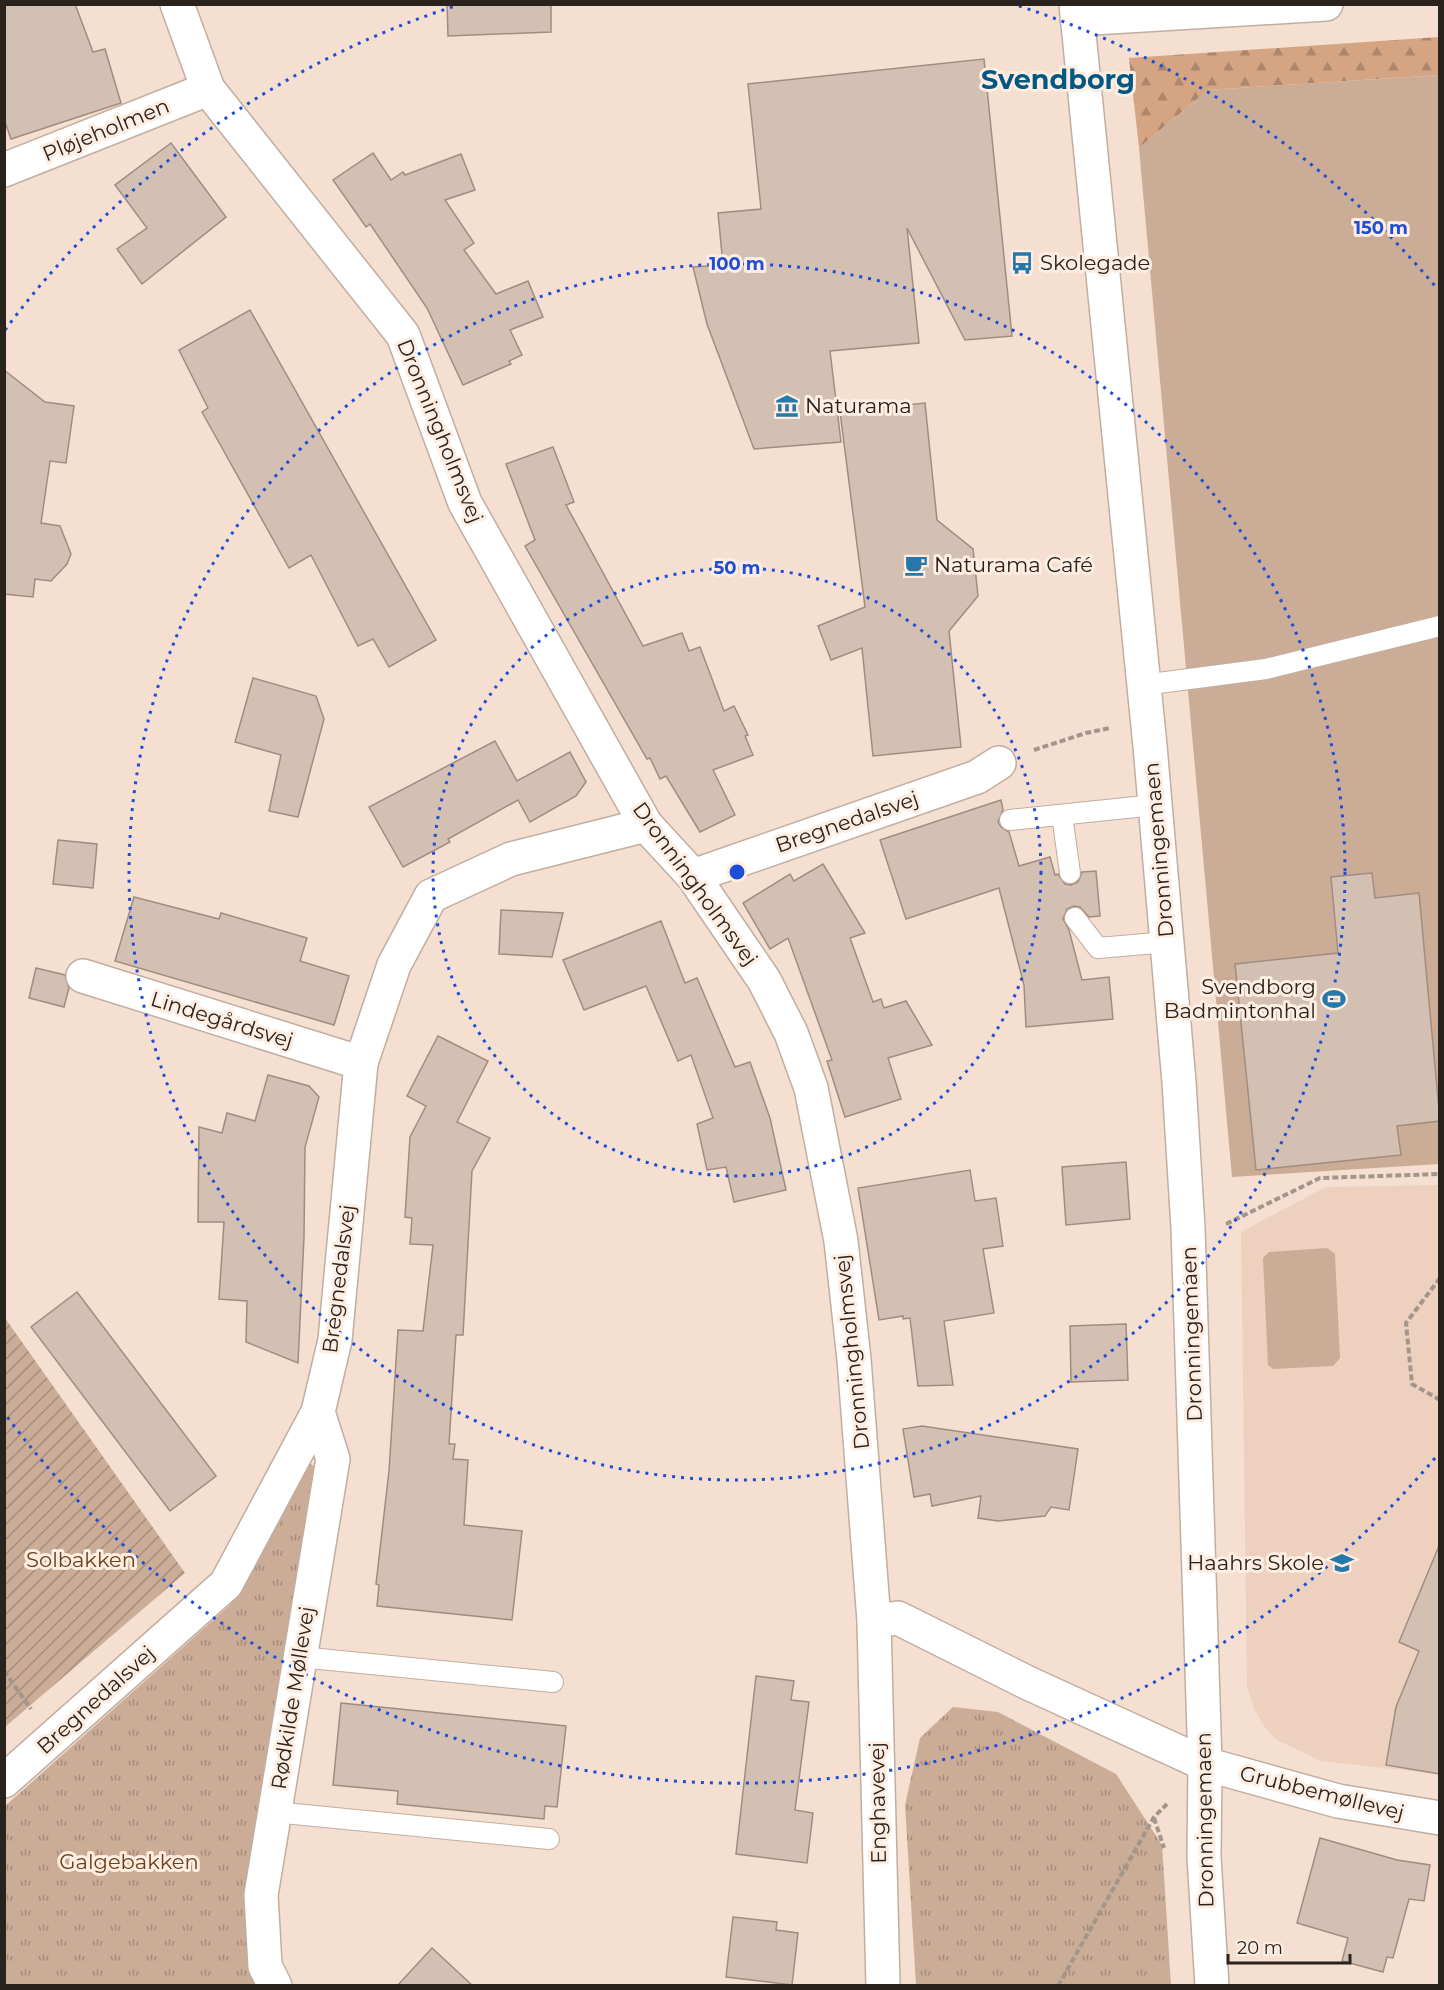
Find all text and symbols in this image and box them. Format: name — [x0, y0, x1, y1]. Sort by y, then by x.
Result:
district label: Svendborg — [981, 63, 1135, 96]
street label: Pløjeholmen — [39, 93, 173, 166]
text: 150 m — [1354, 217, 1408, 239]
bus stop icon: Skolegade — [1009, 250, 1035, 276]
place label: Skolegade — [1040, 250, 1150, 275]
text: 100 m — [709, 253, 765, 275]
street label: Dronningholmsvej — [392, 335, 489, 526]
museum icon: Naturama — [774, 393, 800, 419]
place label: Naturama — [805, 393, 912, 418]
cafe icon: Naturama Café — [903, 552, 929, 578]
place label: Naturama Café — [934, 552, 1093, 577]
text: 50 m — [714, 557, 760, 579]
street label: Dronningemaen — [1138, 762, 1179, 939]
street label: Bregnedalsvej — [772, 785, 922, 858]
street label: Dronningholmsvej — [628, 797, 763, 970]
centre of rings — [727, 862, 747, 882]
place label: Svendborg Badmintonhal — [1164, 974, 1316, 1023]
street label: Lindegårdsvej — [148, 986, 296, 1053]
sports icon: Svendborg Badmintonhal — [1321, 986, 1347, 1012]
street label: Bregnedalsvej — [317, 1203, 360, 1355]
street label: Dronningemaen — [1176, 1246, 1207, 1422]
street label: Dronningholmsvej — [829, 1253, 874, 1451]
park label: Solbakken — [26, 1547, 136, 1572]
place label: Haahrs Skole — [1187, 1550, 1324, 1575]
school or university icon: Haahrs Skole — [1329, 1550, 1355, 1576]
street label: Rødkilde Møllevej — [266, 1604, 319, 1791]
street label: Bregnedalsvej — [32, 1640, 160, 1759]
street label: Dronningemaen — [1190, 1732, 1219, 1908]
street label: Enghavevej — [864, 1742, 891, 1864]
street label: Grubbemøllevej — [1237, 1760, 1407, 1825]
park label: Galgebakken — [59, 1849, 199, 1874]
scale bar — [1228, 1927, 1350, 1965]
text: 20 m — [1237, 1937, 1283, 1959]

